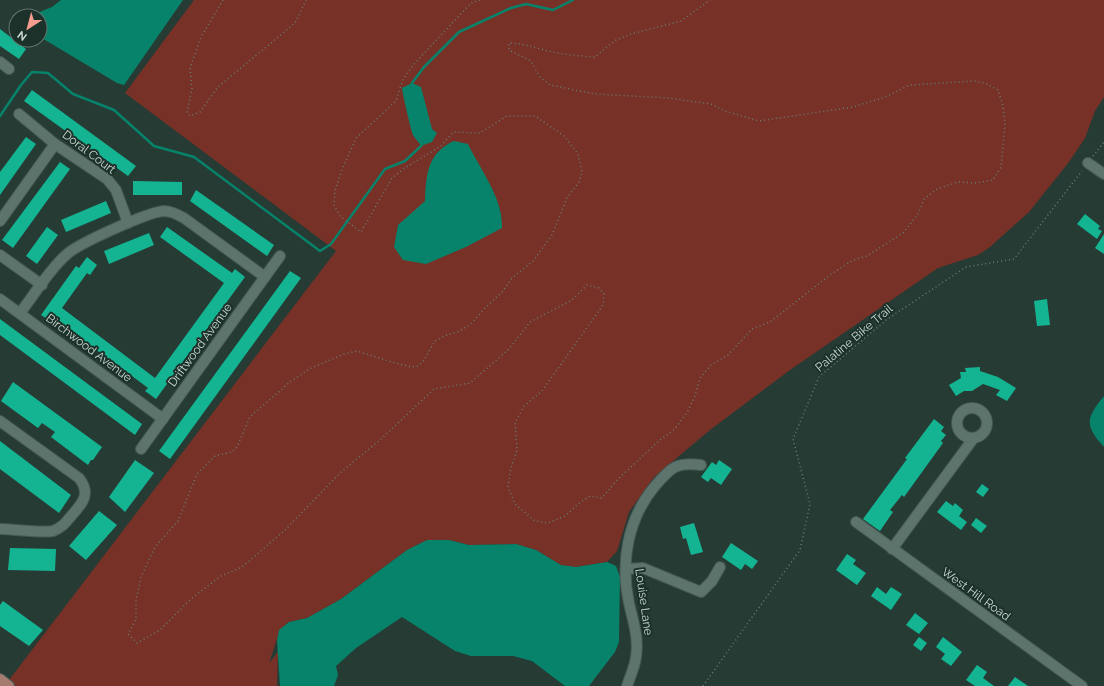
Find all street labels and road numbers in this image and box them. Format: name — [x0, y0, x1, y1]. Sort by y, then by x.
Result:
street label: Doral Court — [60, 127, 118, 177]
street label: Driftwood Avenue — [165, 301, 235, 389]
street label: Palatine Bike Trail — [812, 301, 896, 374]
street label: Birchwood Avenue — [43, 311, 135, 385]
street label: West Hill Road — [939, 564, 1013, 624]
street label: Louise Lane — [632, 568, 656, 636]

